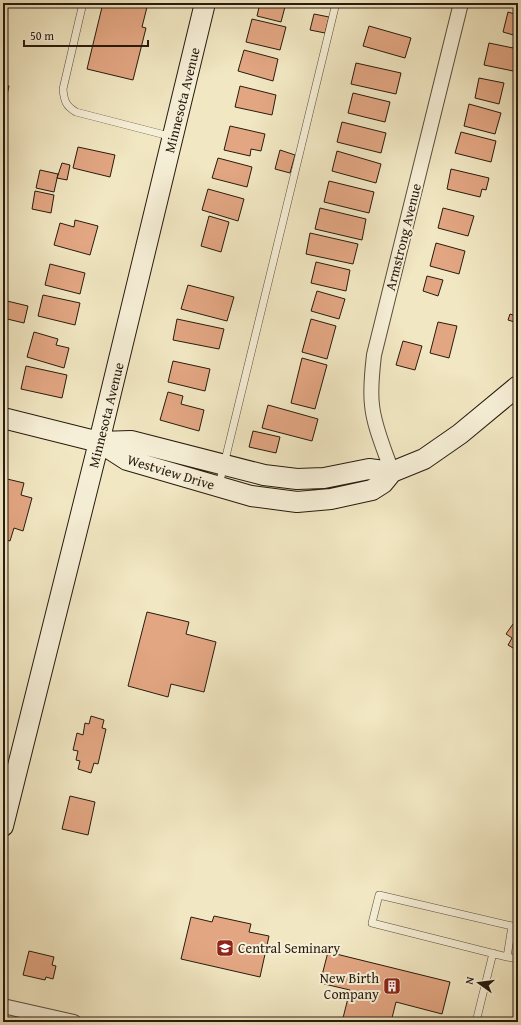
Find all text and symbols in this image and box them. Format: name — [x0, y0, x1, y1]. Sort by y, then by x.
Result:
scale bar — [24, 22, 148, 48]
text: 50 m — [30, 27, 54, 44]
street label: Minnesota Avenue — [159, 45, 205, 155]
street label: Armstrong Avenue — [380, 181, 426, 293]
street label: Minnesota Avenue — [83, 360, 129, 470]
street label: Westview Drive — [125, 449, 218, 495]
school or university icon: Central Seminary — [215, 938, 235, 958]
place label: Central Seminary — [238, 938, 340, 958]
north arrow — [459, 963, 499, 1003]
place label: New Birth Company — [320, 968, 379, 1004]
text: N — [461, 974, 478, 986]
building icon: New Birth Company — [382, 976, 402, 996]

